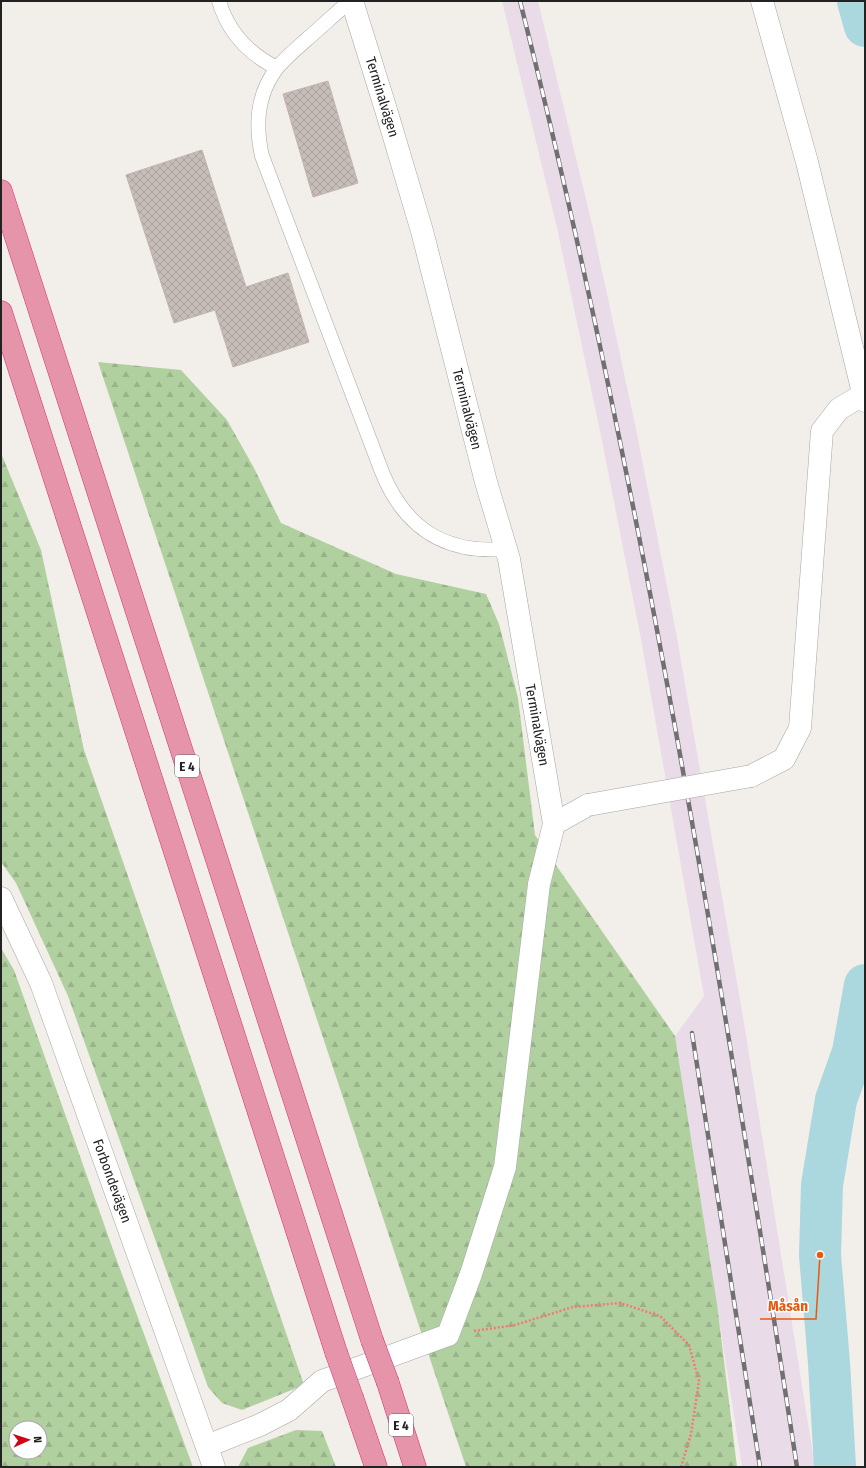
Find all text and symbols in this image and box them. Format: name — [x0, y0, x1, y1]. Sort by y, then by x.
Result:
street label: Terminalvägen — [362, 55, 402, 139]
street label: Terminalvägen — [449, 367, 485, 451]
street label: Terminalvägen — [521, 683, 553, 767]
road number: E 4 — [175, 755, 199, 777]
street label: Forbondevägen — [89, 1137, 135, 1225]
callout: Måsån — [760, 1292, 816, 1319]
text: Måsån — [768, 1297, 808, 1315]
road number: E 4 — [389, 1414, 413, 1436]
north arrow — [8, 1420, 48, 1460]
text: N — [31, 1436, 44, 1443]

